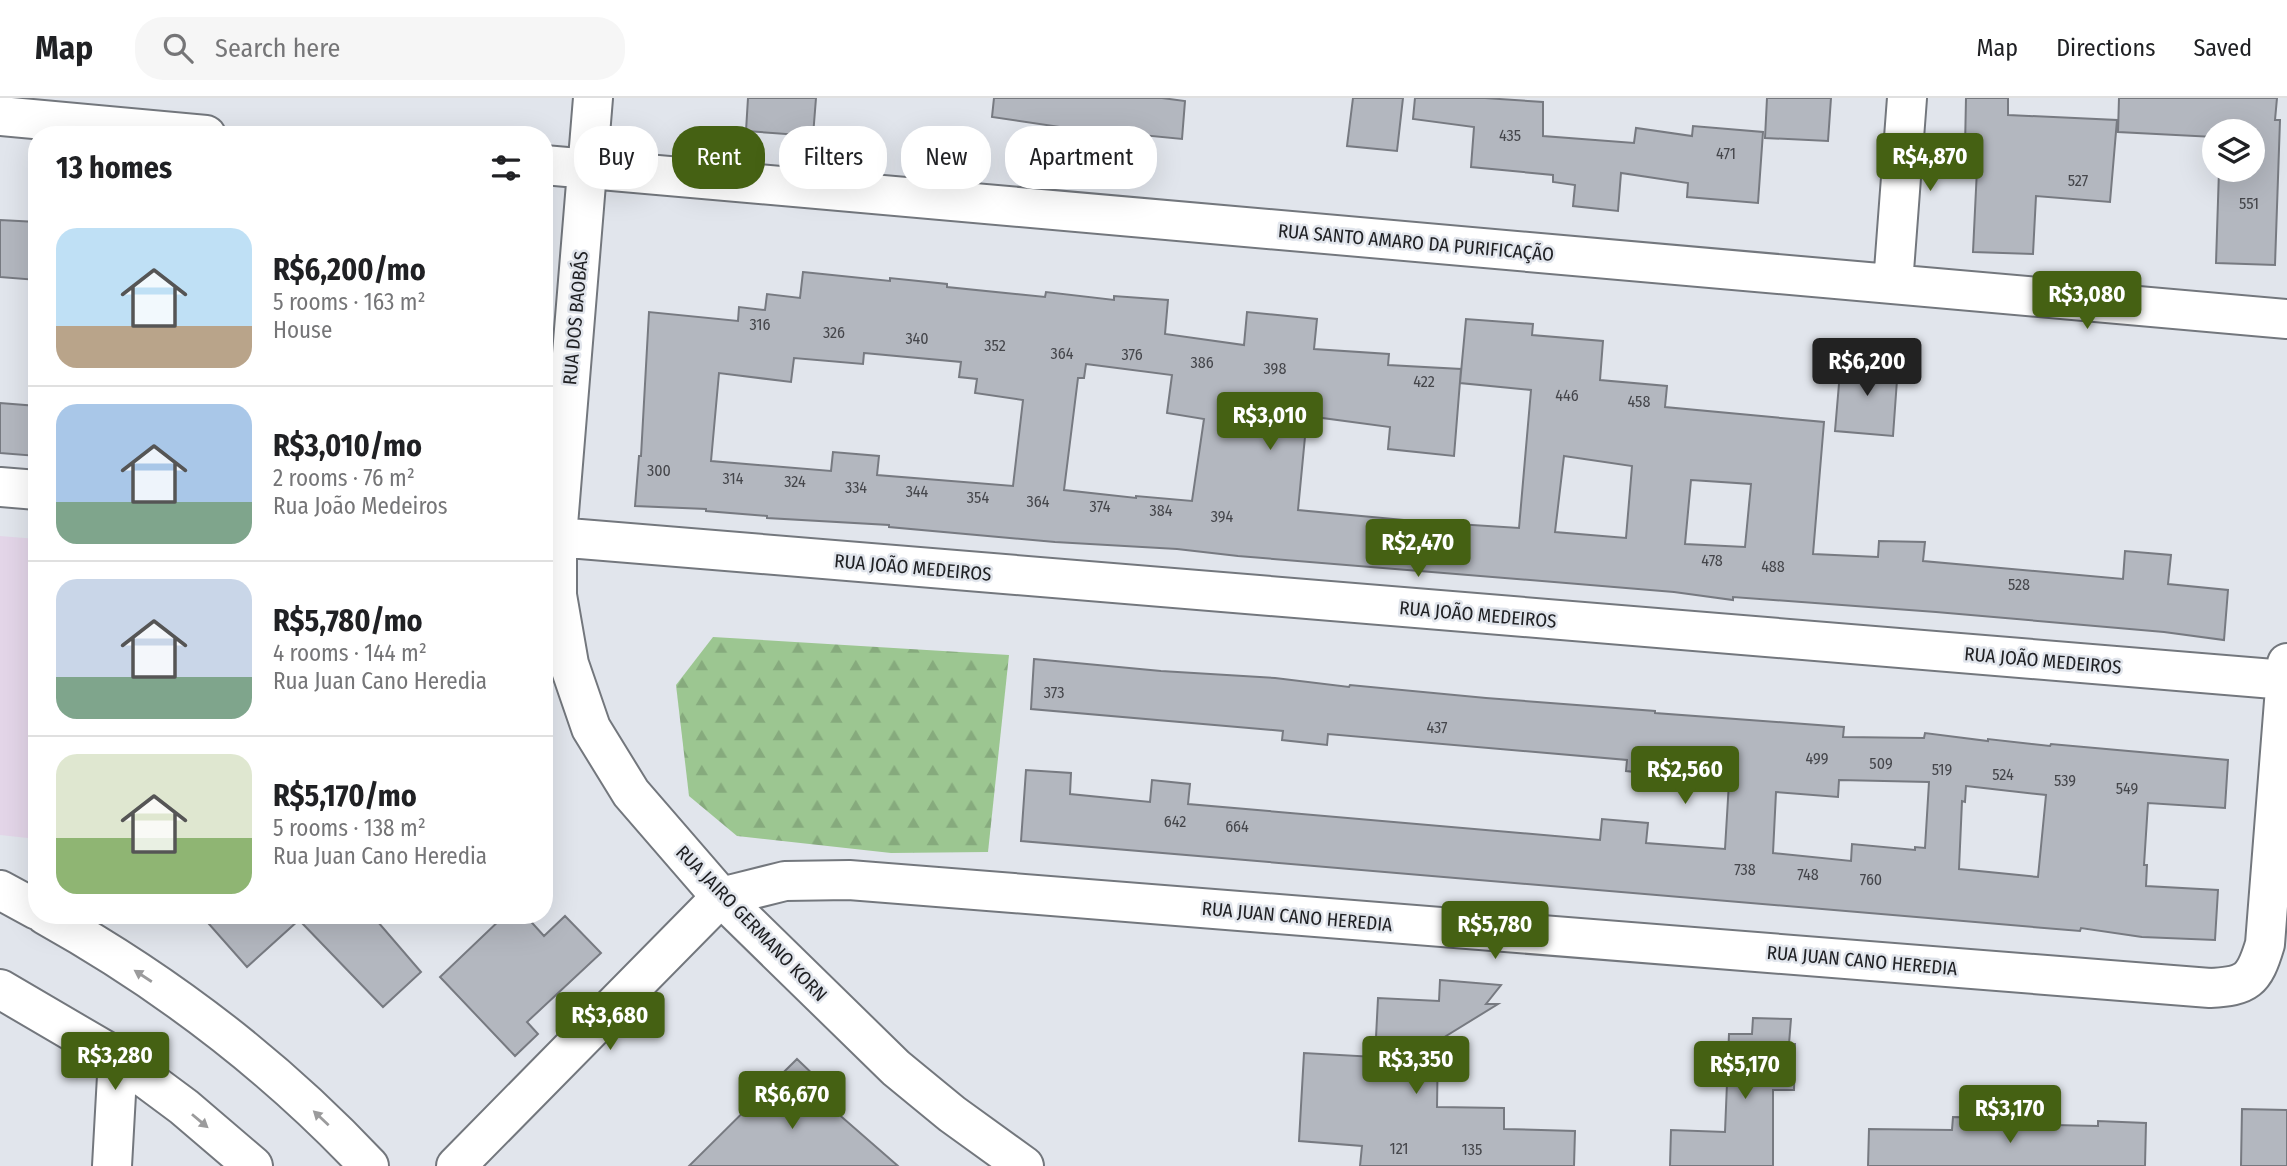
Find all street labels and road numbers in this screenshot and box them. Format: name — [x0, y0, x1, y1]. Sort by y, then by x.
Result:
street label: RUA SANTO AMARO DA PURIFICAÇÃO — [1277, 219, 1555, 266]
street label: RUA DOS BAOBÁS — [558, 250, 593, 386]
street label: RUA JOÃO MEDEIROS — [833, 549, 993, 586]
street label: RUA JOÃO MEDEIROS — [1398, 596, 1558, 633]
street label: RUA JOÃO MEDEIROS — [1963, 642, 2123, 679]
street label: RUA JAIRO GERMANO KORN — [671, 841, 832, 1006]
street label: RUA JUAN CANO HEREDIA — [1201, 897, 1393, 936]
street label: RUA JUAN CANO HEREDIA — [1766, 941, 1958, 980]

